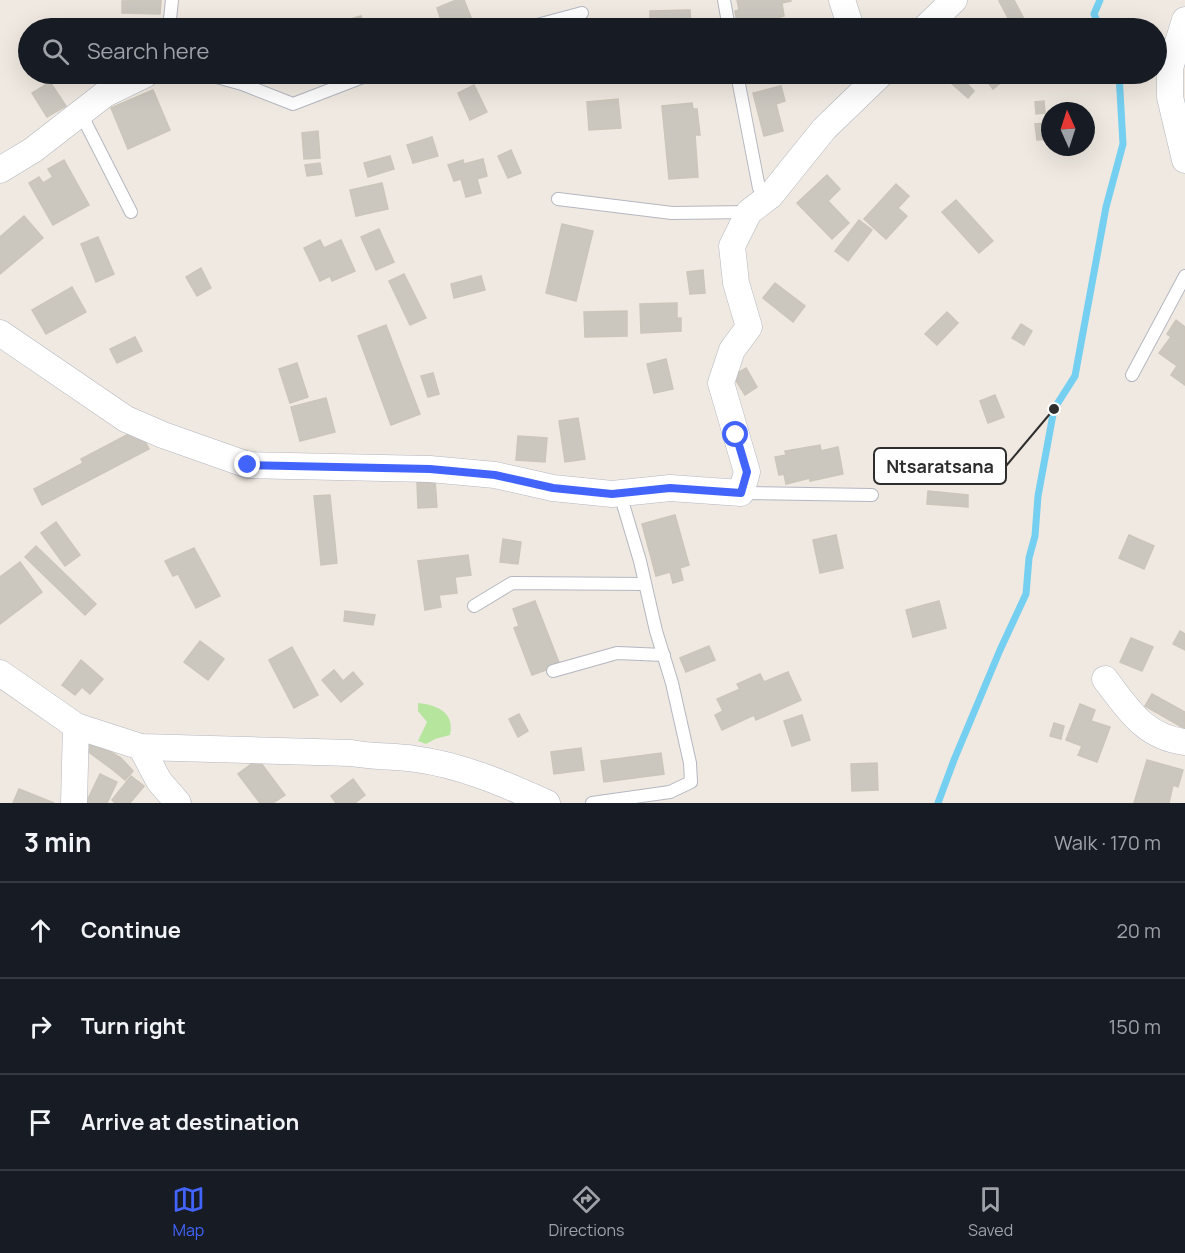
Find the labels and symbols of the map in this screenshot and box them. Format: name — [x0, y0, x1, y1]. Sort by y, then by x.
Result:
north arrow — [1041, 102, 1095, 156]
route start — [722, 421, 748, 447]
callout: Ntsaratsana — [874, 448, 1006, 484]
route end — [234, 451, 260, 477]
text: Ntsaratsana — [886, 454, 994, 478]

